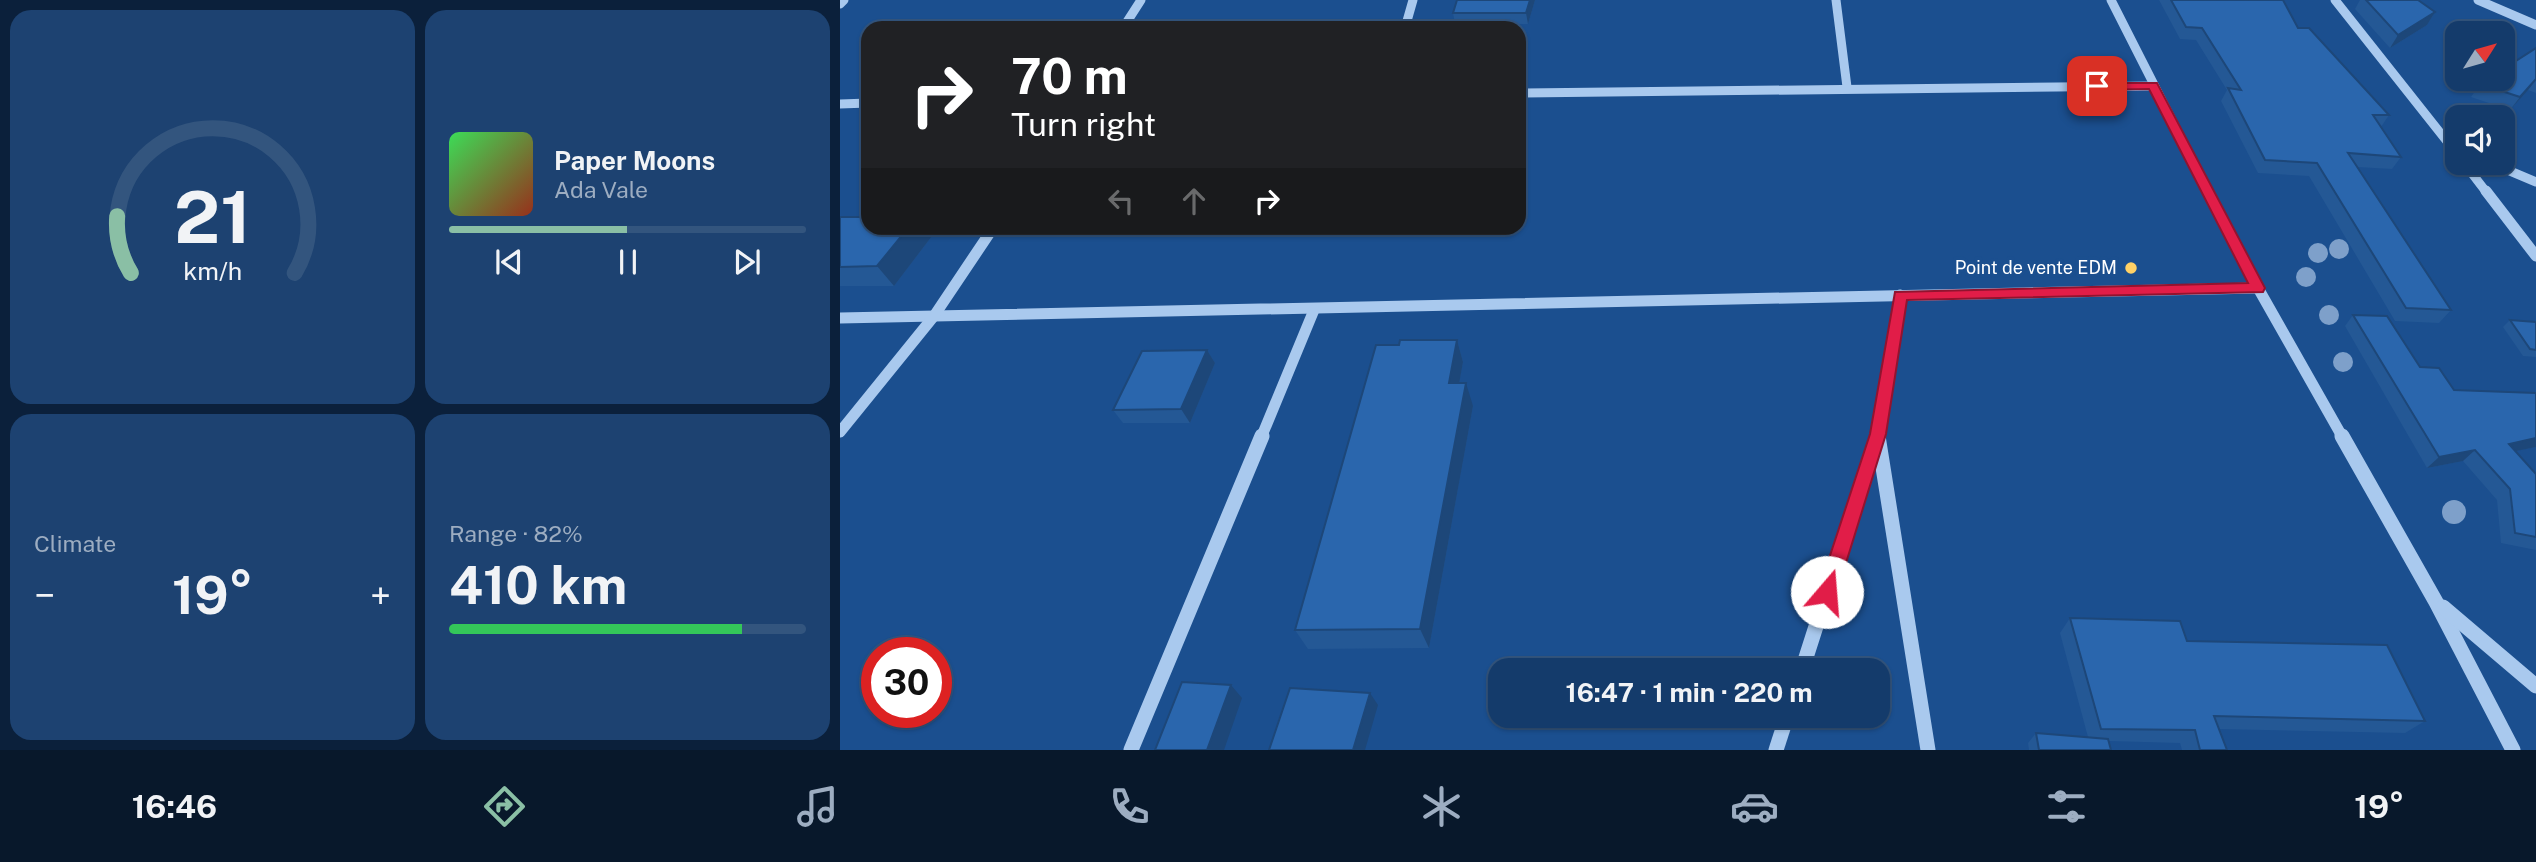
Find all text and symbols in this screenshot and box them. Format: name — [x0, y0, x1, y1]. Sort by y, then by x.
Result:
north arrow — [2445, 21, 2515, 91]
map controls — [2445, 21, 2515, 175]
text: 70 m — [1011, 47, 1128, 105]
icon: right — [896, 49, 987, 140]
pin — [2067, 56, 2127, 116]
icon: arrive — [2078, 67, 2116, 105]
button: sound — [2445, 105, 2515, 175]
text: Turn right — [1011, 106, 1156, 143]
text: Paper Moons — [554, 145, 715, 176]
text: 21 — [174, 174, 251, 259]
text: Ada Vale — [554, 176, 648, 203]
icon: left — [1102, 182, 1140, 220]
icon: ahead — [1175, 182, 1213, 220]
icon: right — [1248, 182, 1286, 220]
icon: previous — [490, 243, 528, 281]
icon: pause — [609, 243, 647, 281]
icon: next — [728, 243, 766, 281]
text: km/h — [183, 256, 242, 286]
place label: Point de vente EDM — [1955, 257, 2117, 278]
marker: Point de vente EDM — [2123, 260, 2139, 276]
text: Range · 82% — [449, 520, 583, 547]
text: Climate — [34, 530, 116, 557]
text: 410 km — [449, 555, 627, 616]
position arrow — [1790, 555, 1864, 629]
text: 19° — [172, 565, 253, 626]
text: − — [34, 573, 55, 618]
text: + — [370, 573, 391, 618]
speed limit sign: 30 — [861, 637, 952, 728]
text: 16:47 · 1 min · 220 m — [1566, 677, 1812, 708]
icon: directions — [480, 782, 529, 831]
icon: music — [793, 782, 842, 831]
icon: phone — [1105, 782, 1154, 831]
icon: climate — [1417, 782, 1466, 831]
icon: car — [1730, 782, 1779, 831]
icon: filters — [2042, 782, 2091, 831]
text: 16:46 — [132, 788, 217, 825]
text: 19° — [2354, 788, 2404, 825]

